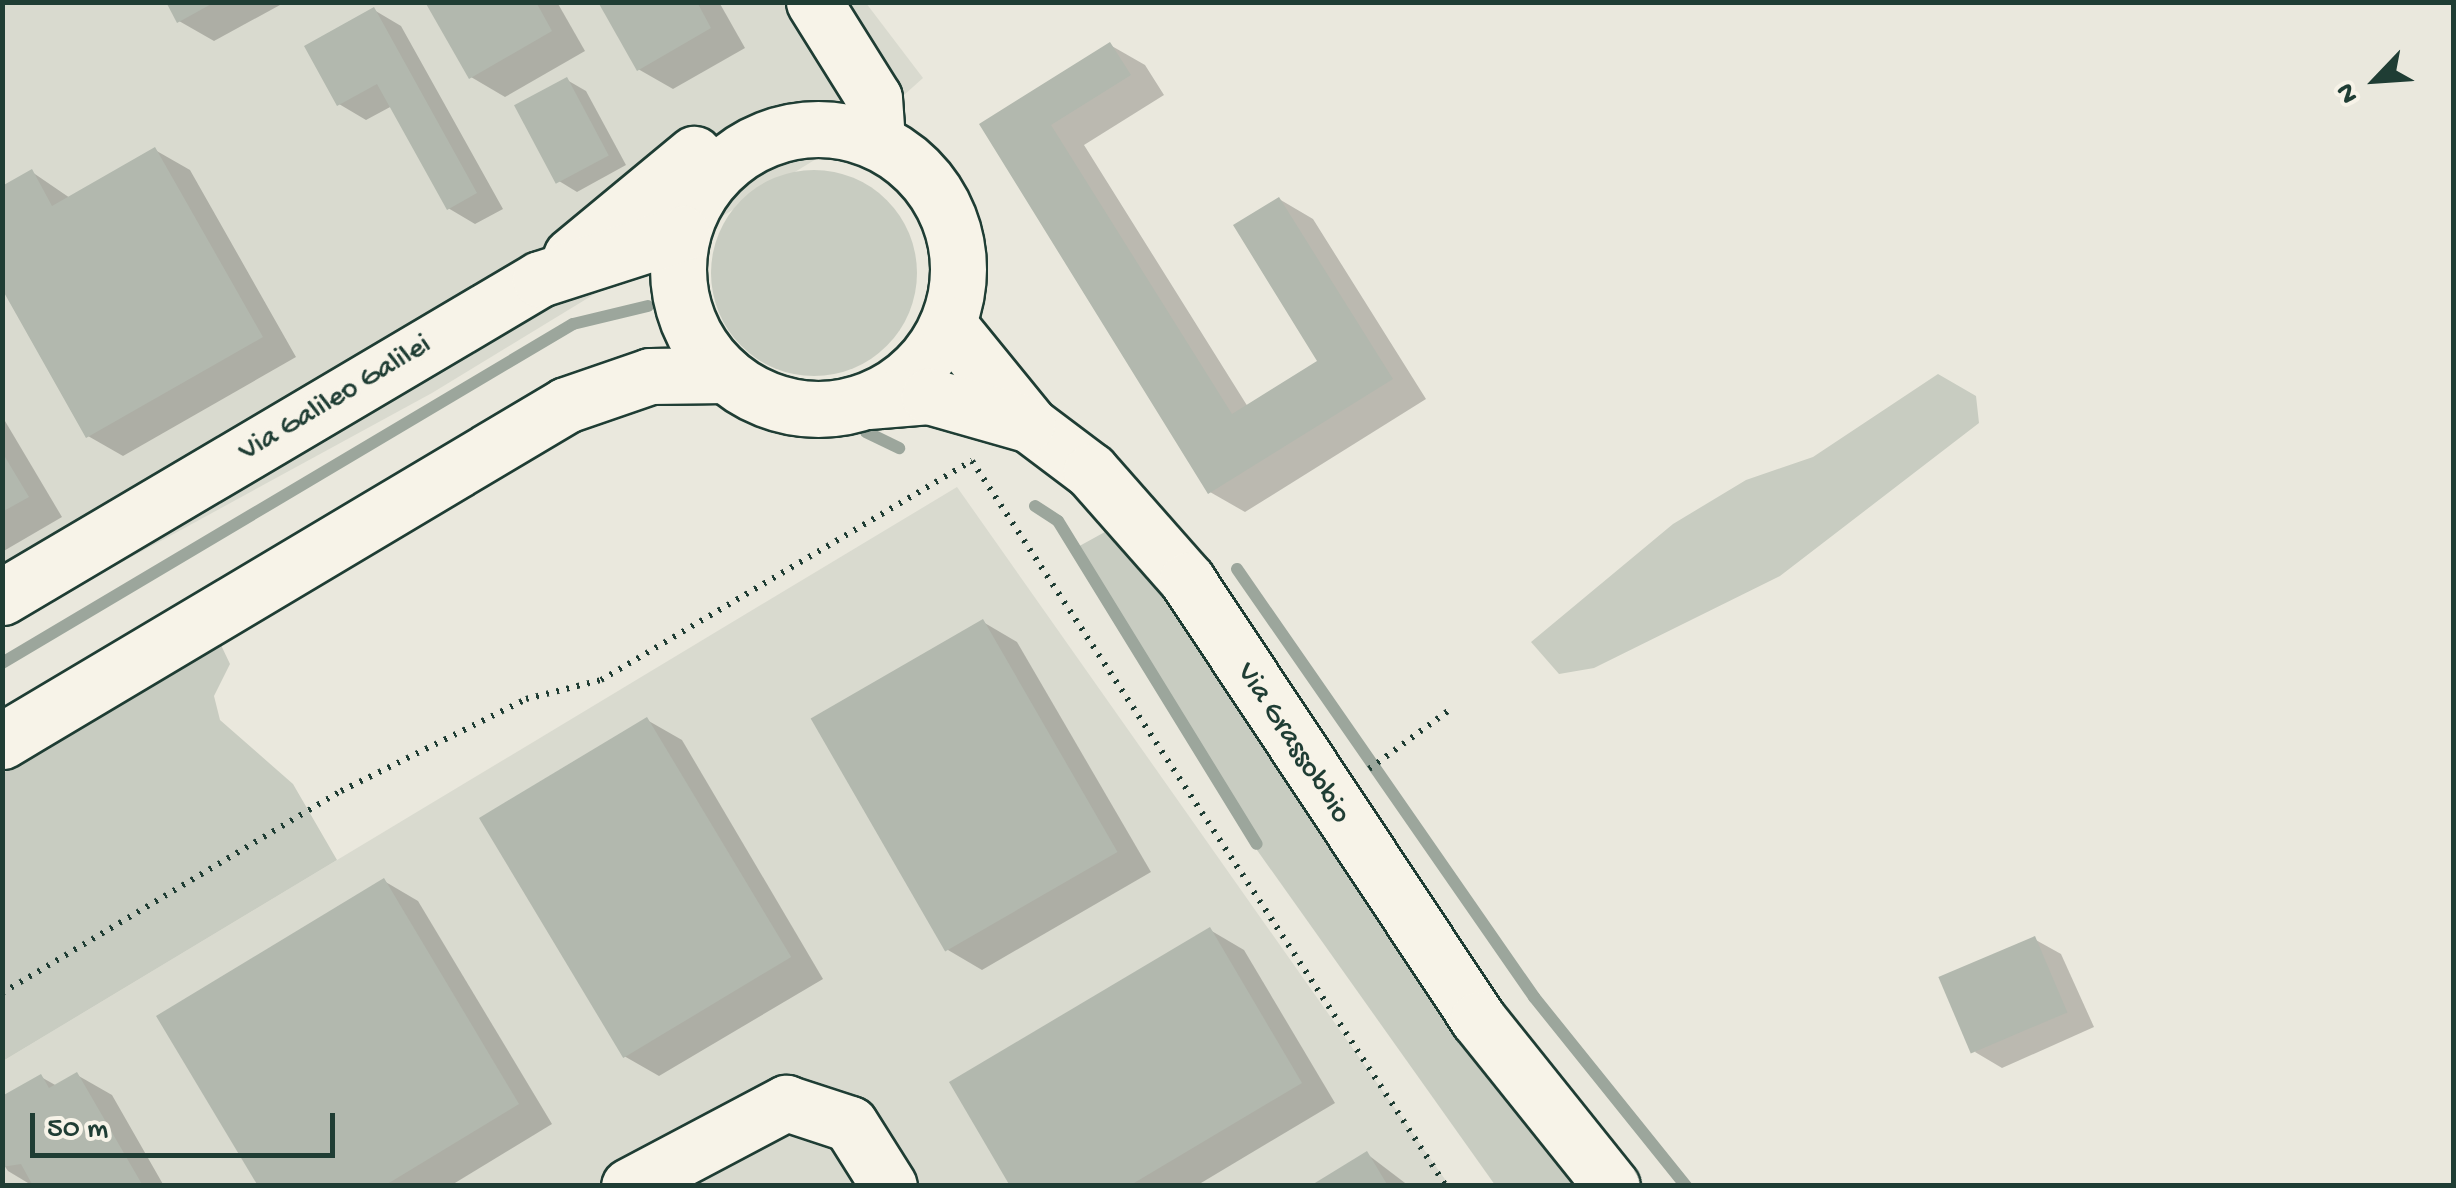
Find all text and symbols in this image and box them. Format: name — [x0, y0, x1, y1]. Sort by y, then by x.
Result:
north arrow — [2326, 30, 2426, 130]
text: N — [2330, 78, 2367, 108]
street label: Via Galileo Galilei — [233, 329, 439, 471]
street label: Via Grassobbio — [1227, 657, 1357, 831]
scale bar — [35, 1093, 340, 1155]
text: 50 m — [47, 1113, 108, 1148]

